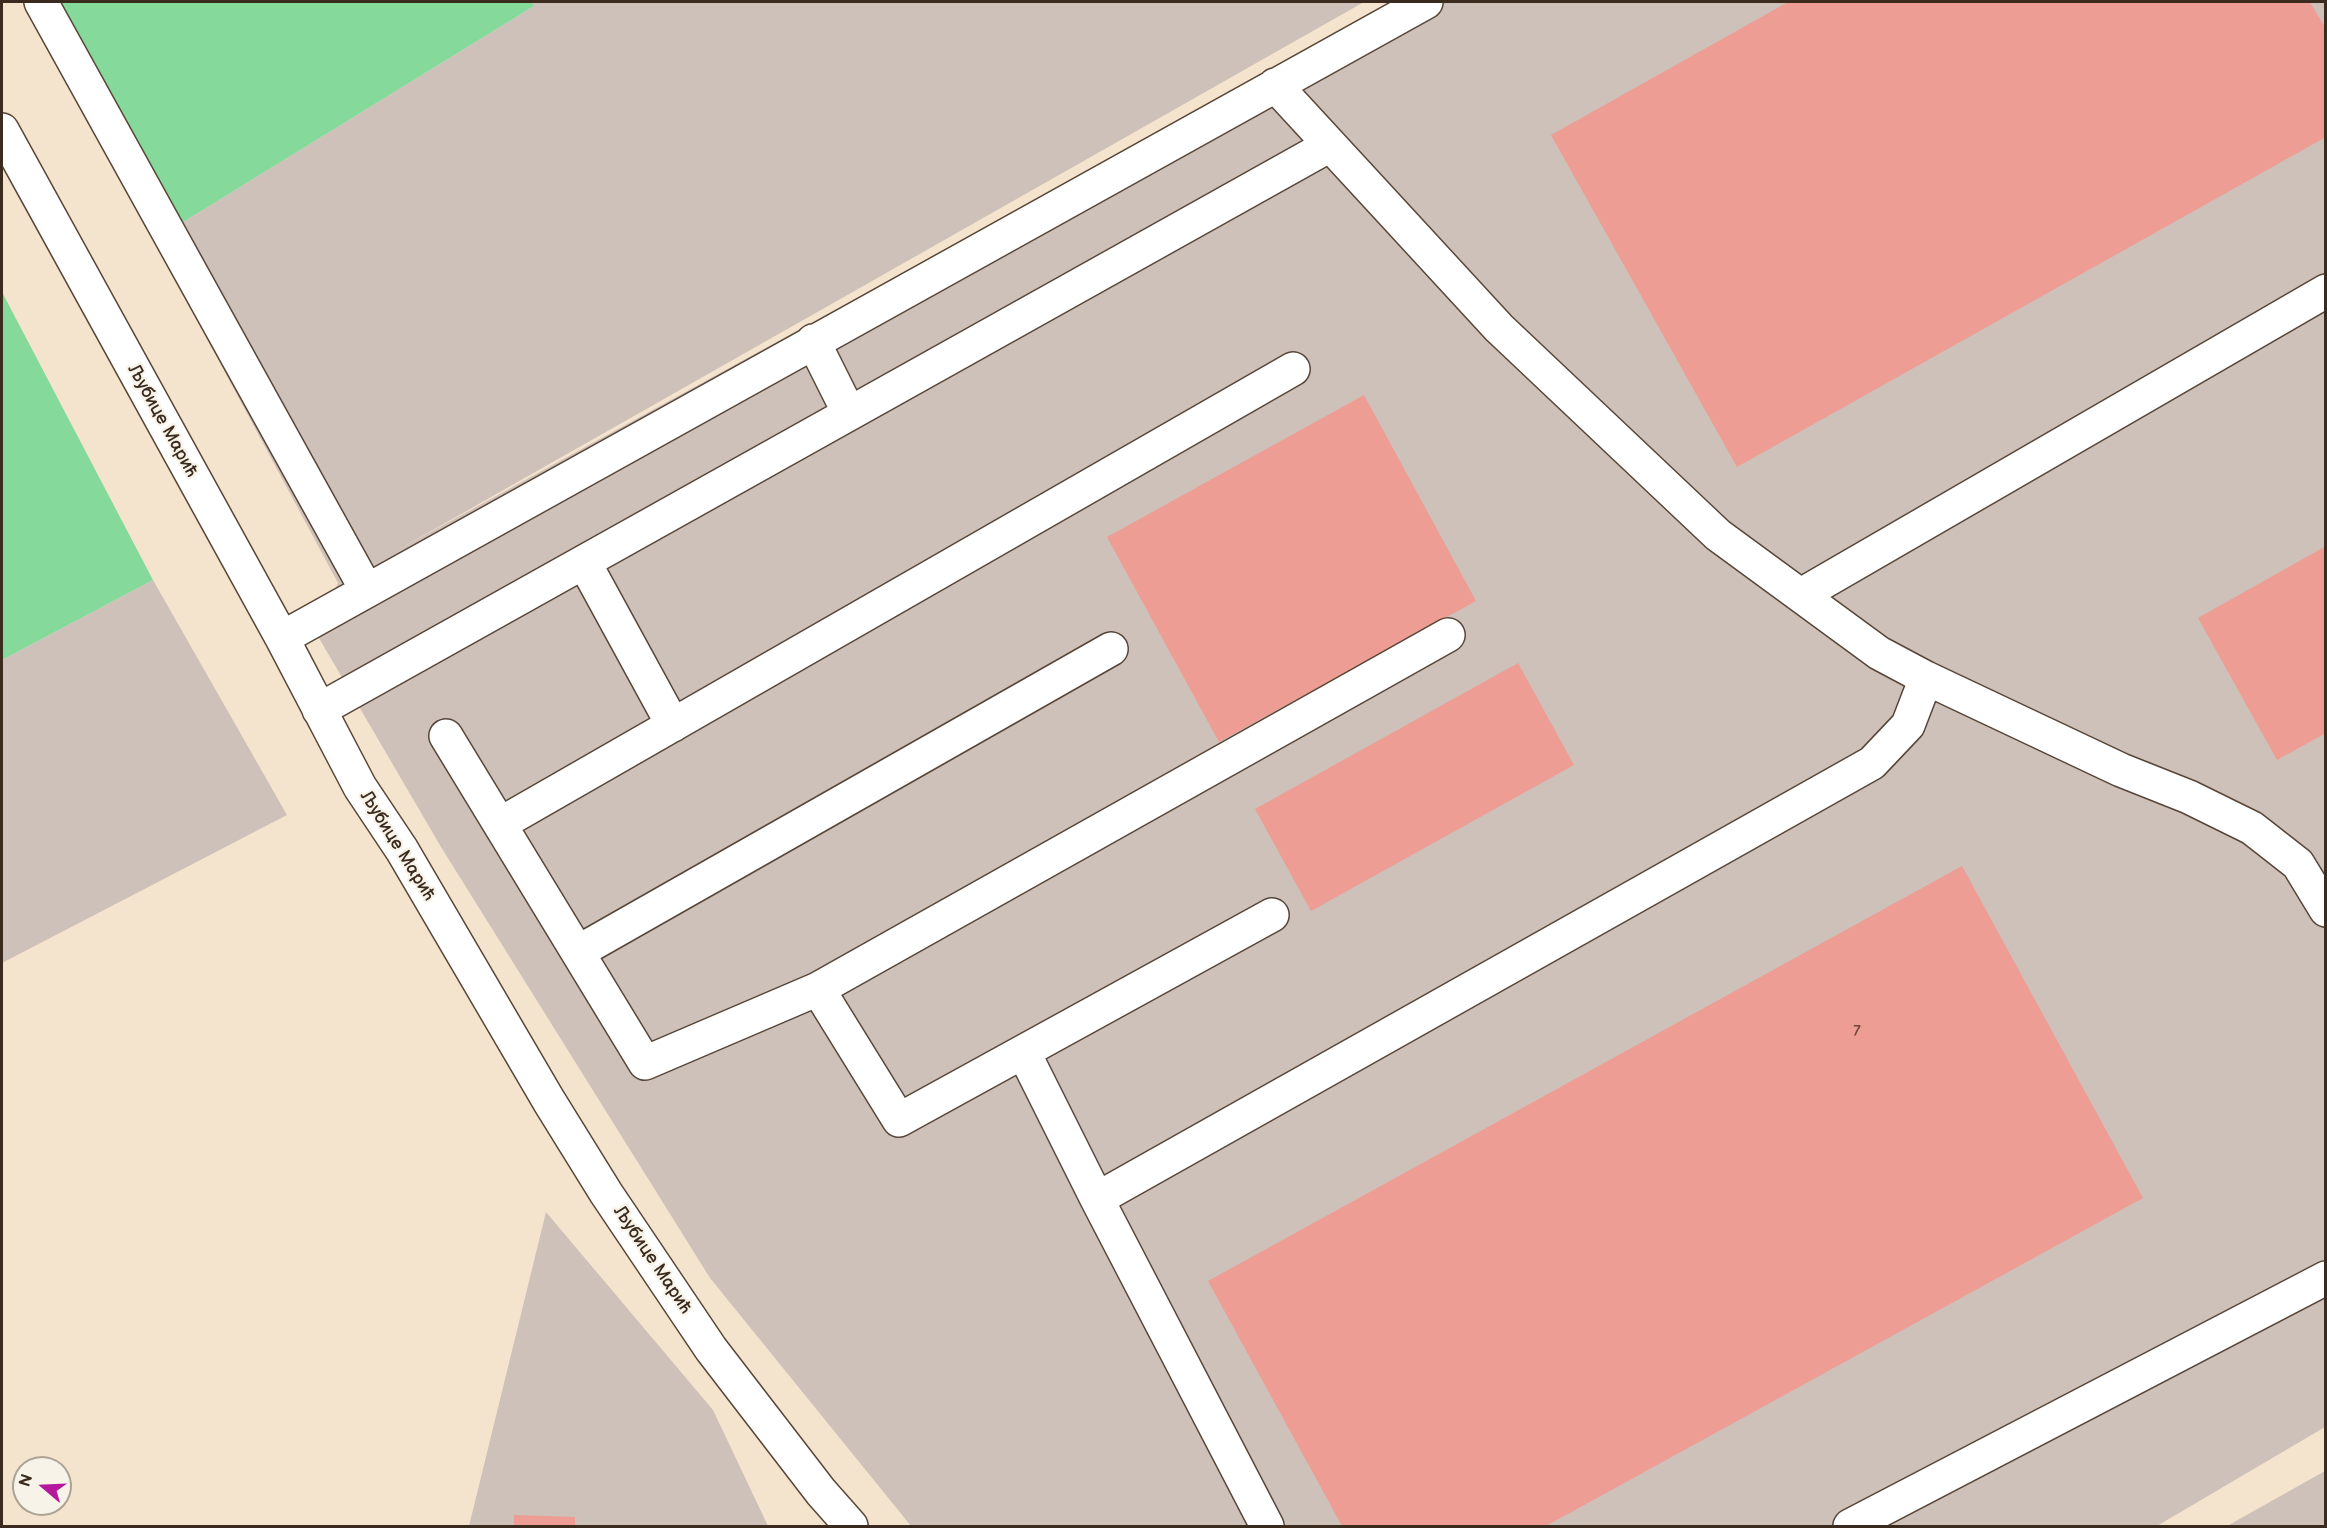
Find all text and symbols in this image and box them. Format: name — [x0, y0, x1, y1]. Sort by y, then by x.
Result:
street label: Љубице Марић — [122, 361, 202, 481]
street label: Љубице Марић — [355, 787, 439, 905]
house number: 7 — [1853, 1023, 1861, 1041]
street label: Љубице Марић — [608, 1202, 696, 1318]
north arrow — [12, 1456, 72, 1516]
text: N — [15, 1472, 37, 1489]

